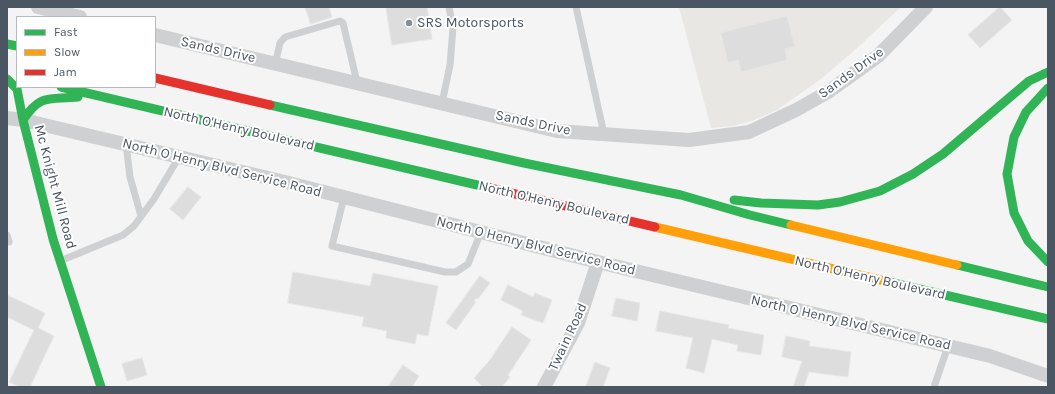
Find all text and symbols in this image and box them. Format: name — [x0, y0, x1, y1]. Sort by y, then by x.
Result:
place label: SRS Motorsports — [417, 15, 524, 31]
legend — [16, 16, 156, 88]
marker: SRS Motorsports — [404, 18, 414, 28]
text: Fast — [54, 25, 77, 39]
street label: Sands Drive — [179, 33, 257, 67]
street label: Sands Drive — [815, 44, 887, 102]
text: Slow — [54, 45, 80, 59]
text: Jam — [54, 65, 77, 79]
street label: North O'Henry Boulevard — [162, 103, 316, 155]
street label: Sands Drive — [494, 107, 572, 139]
street label: Mc Knight Mill Road — [30, 123, 80, 251]
street label: North O Henry Blvd Service Road — [121, 135, 323, 201]
street label: North O'Henry Boulevard — [477, 177, 631, 229]
street label: North O Henry Blvd Service Road — [435, 213, 637, 279]
street label: North O'Henry Boulevard — [793, 252, 947, 304]
street label: North O Henry Blvd Service Road — [749, 292, 953, 354]
street label: Twain Road — [545, 301, 591, 373]

